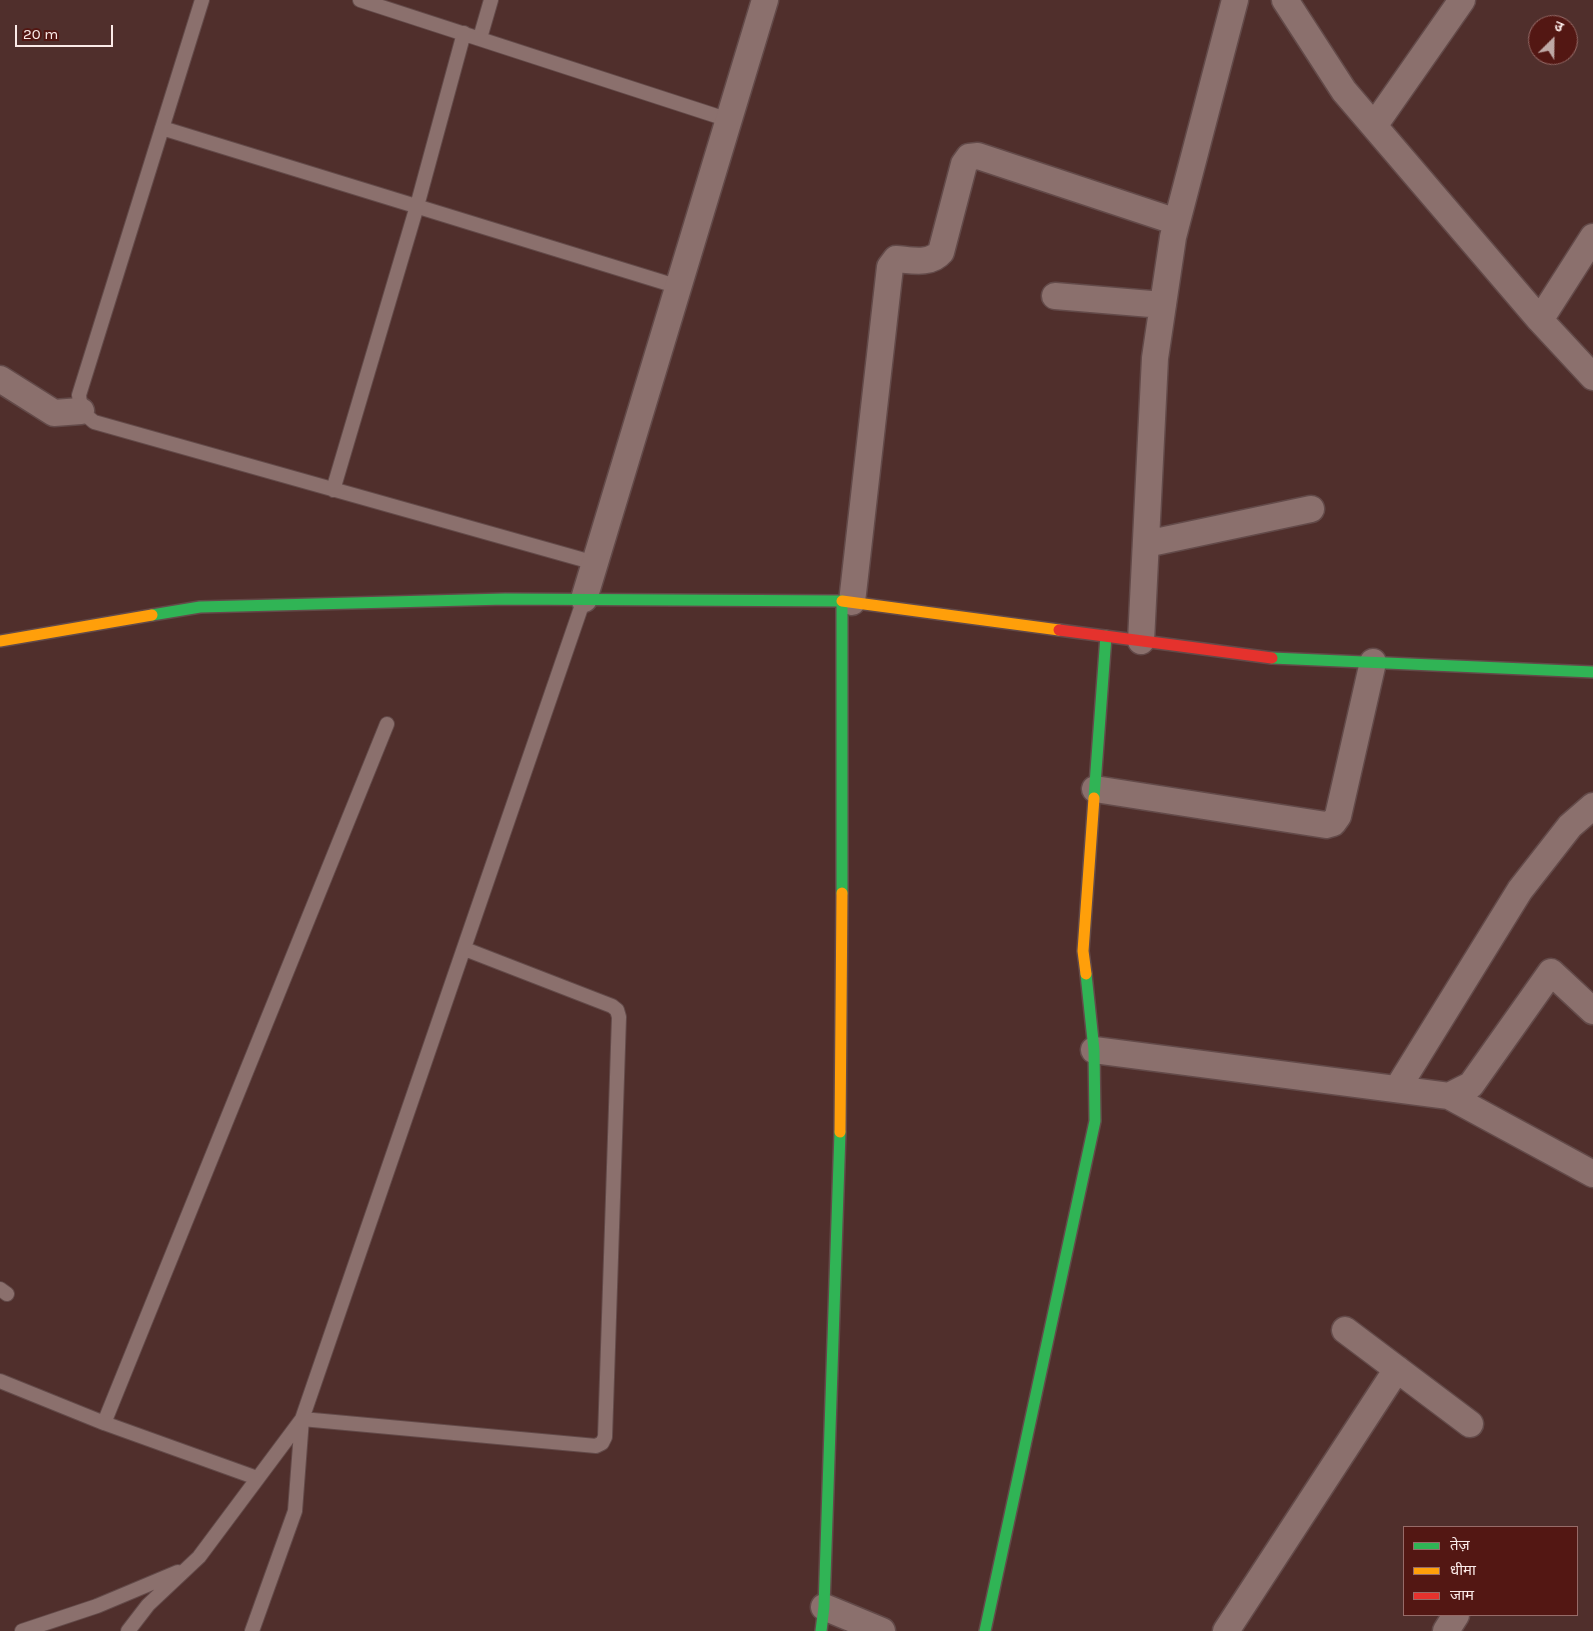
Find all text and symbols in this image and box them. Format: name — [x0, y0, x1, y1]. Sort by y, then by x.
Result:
scale bar — [18, 15, 115, 47]
north arrow — [1528, 15, 1578, 65]
text: उ — [1552, 17, 1566, 36]
text: 20 m — [23, 25, 58, 43]
legend — [1403, 1526, 1578, 1616]
text: तेज़ — [1450, 1536, 1470, 1554]
text: धीमा — [1450, 1561, 1476, 1579]
text: जाम — [1450, 1586, 1474, 1604]

